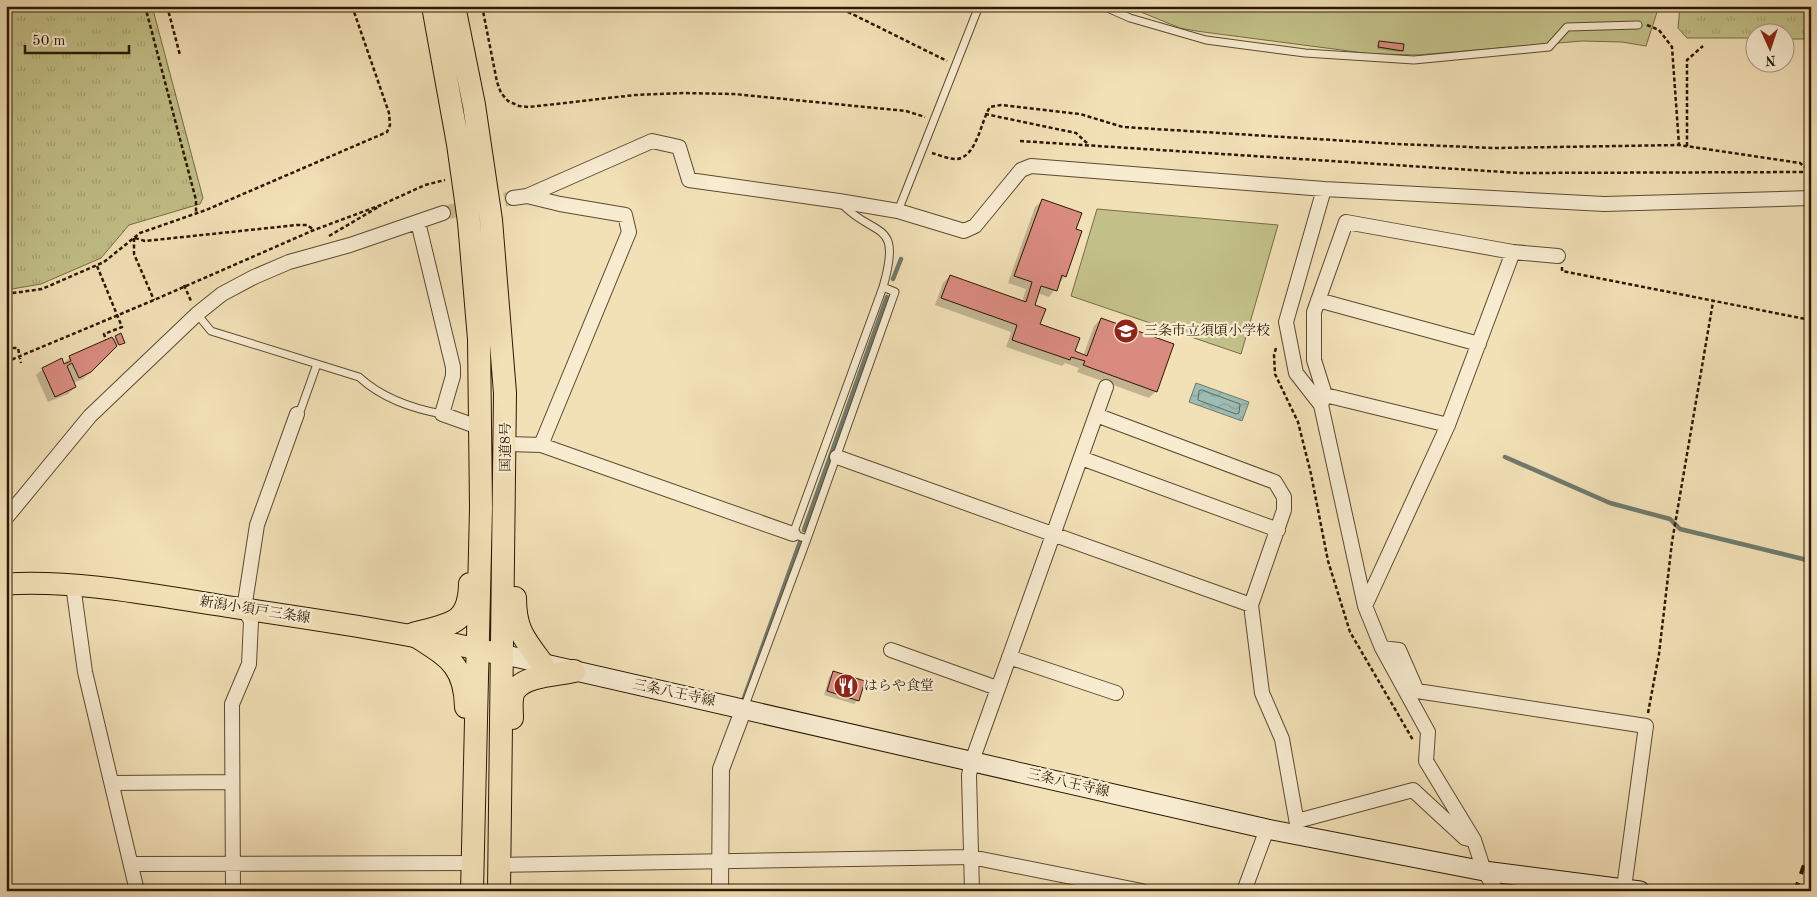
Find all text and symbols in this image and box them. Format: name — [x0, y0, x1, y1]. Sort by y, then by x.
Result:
scale bar — [25, 22, 129, 54]
north arrow — [1744, 22, 1794, 72]
text: 50 m — [32, 34, 66, 49]
text: N — [1765, 53, 1776, 67]
school or university icon: 三条市立須頃小学校 — [1113, 318, 1139, 344]
place label: 三条市立須頃小学校 — [1144, 323, 1270, 338]
street label: 国道8号 — [498, 422, 513, 472]
street label: 新潟小須戸三条線 — [199, 593, 312, 626]
restaurant icon: はらや食堂 — [833, 673, 859, 699]
street label: 三条八王寺線 — [631, 676, 717, 709]
place label: はらや食堂 — [864, 678, 934, 693]
street label: 三条八王寺線 — [1026, 766, 1111, 799]

